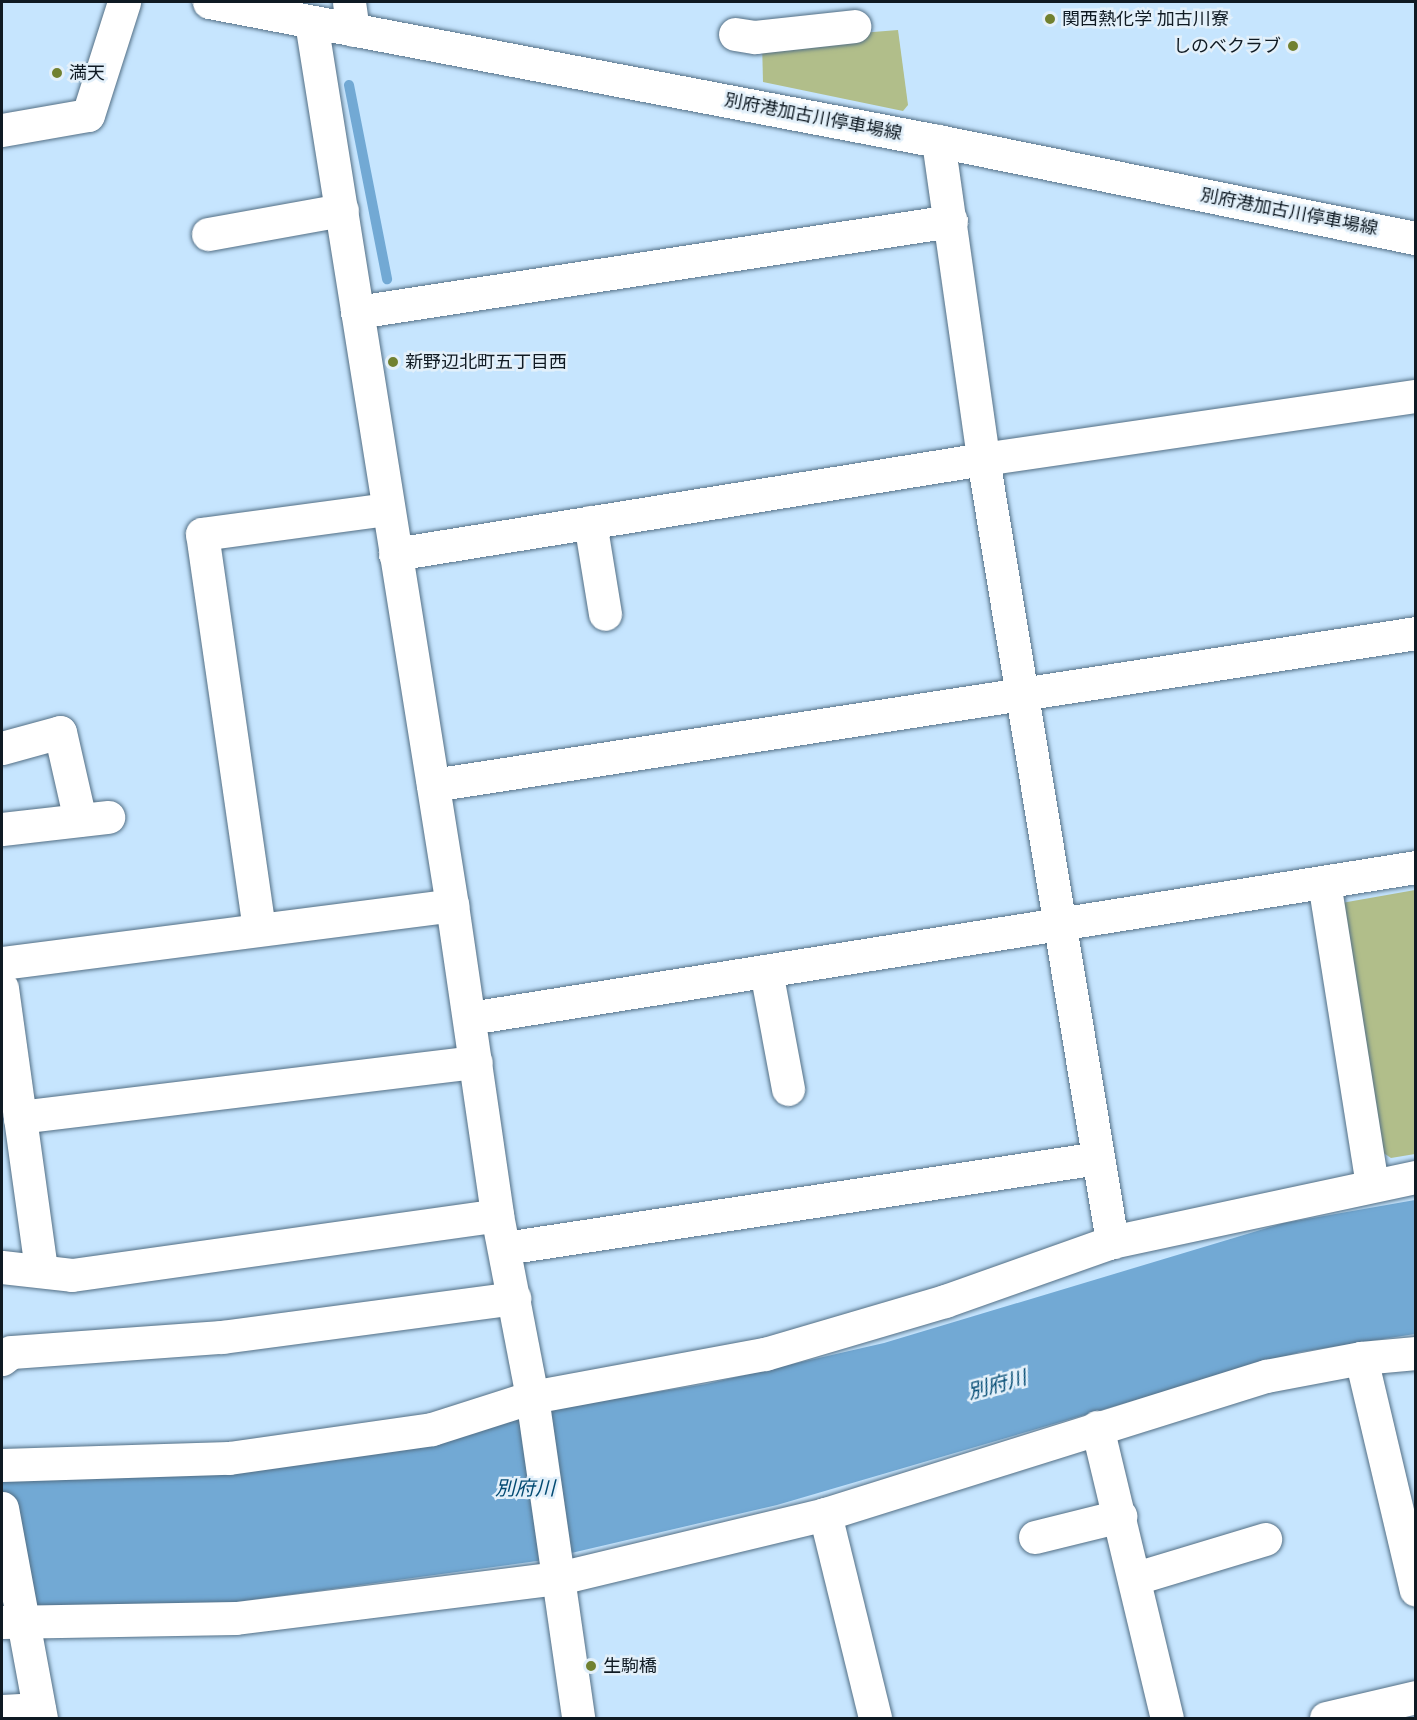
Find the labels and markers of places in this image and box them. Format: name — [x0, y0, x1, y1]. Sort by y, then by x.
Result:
place label: 関西熱化学 加古川寮 — [1062, 8, 1229, 30]
marker: 関西熱化学 加古川寮 — [1043, 12, 1057, 26]
place label: しのべクラブ — [1173, 35, 1281, 57]
marker: しのべクラブ — [1286, 39, 1300, 53]
place label: 満天 — [69, 62, 105, 84]
marker: 満天 — [50, 66, 64, 80]
place label: 新野辺北町五丁目西 — [405, 351, 567, 373]
marker: 新野辺北町五丁目西 — [386, 355, 400, 369]
place label: 生駒橋 — [603, 1655, 657, 1677]
marker: 生駒橋 — [584, 1659, 598, 1673]

